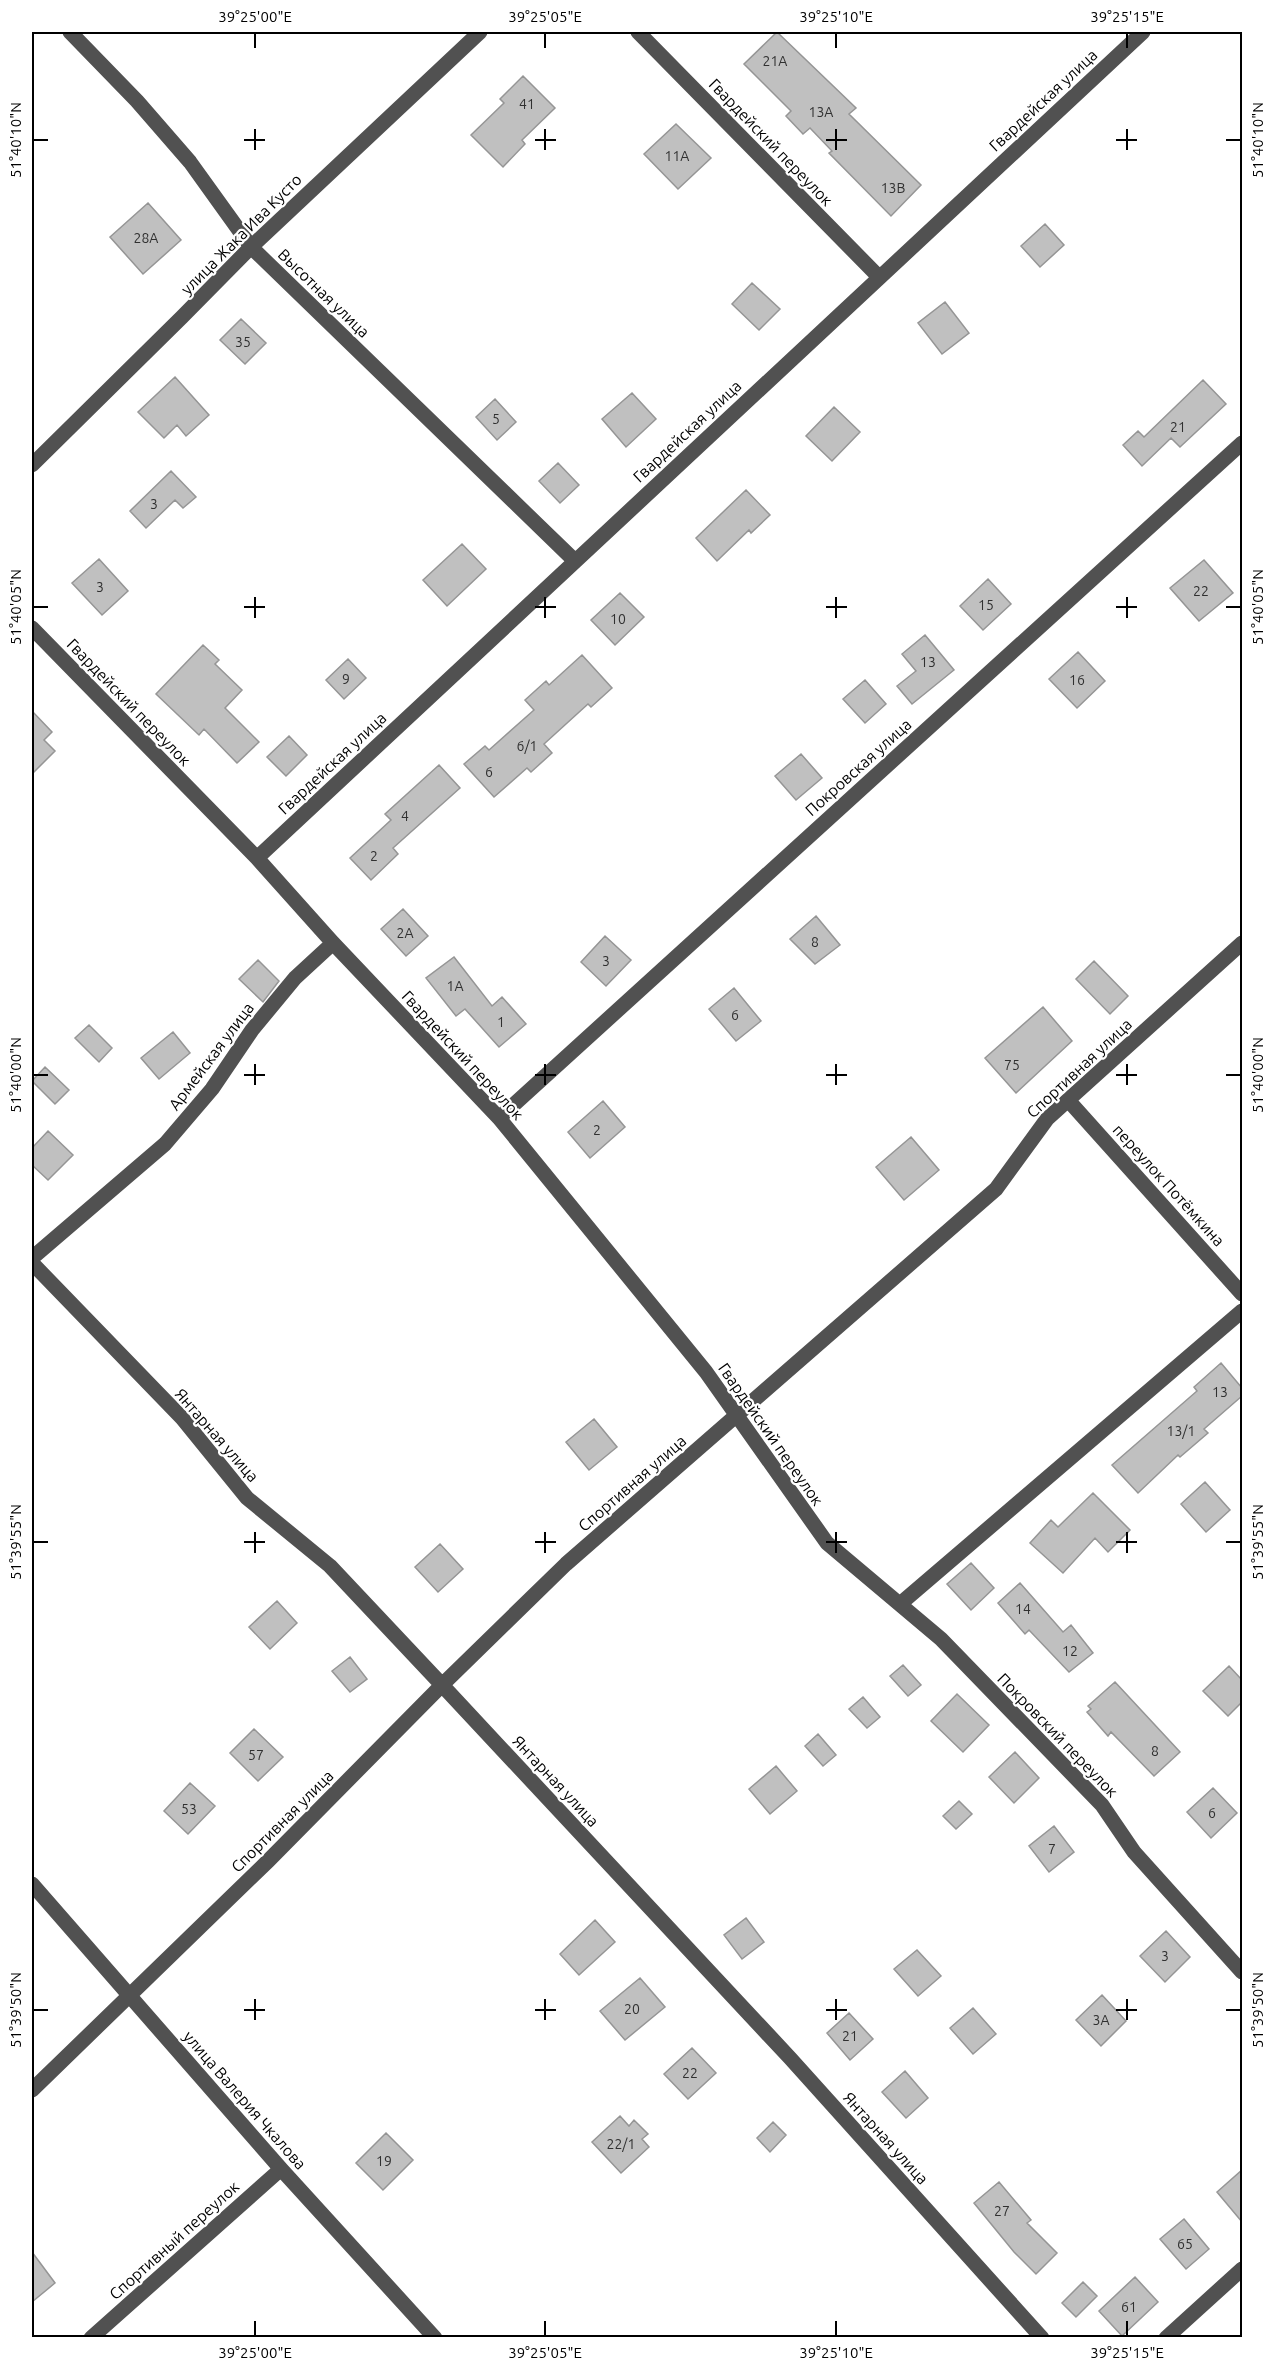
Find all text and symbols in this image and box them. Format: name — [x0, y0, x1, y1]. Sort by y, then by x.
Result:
text: 39°25'00"E — [218, 8, 292, 25]
text: 39°25'05"E — [508, 8, 582, 25]
text: 39°25'10"E — [799, 8, 873, 25]
text: 39°25'15"E — [1090, 8, 1164, 25]
street label: Гвардейская улица — [985, 45, 1101, 155]
house number: 21А — [763, 53, 787, 69]
street label: Гвардейский переулок — [706, 75, 836, 209]
house number: 41 — [519, 96, 535, 112]
text: 51°40'10"N — [7, 102, 24, 178]
text: 51°40'10"N — [1249, 102, 1266, 178]
house number: 13А — [809, 104, 833, 120]
house number: 11А — [665, 148, 689, 164]
street label: улица Жака Ива Кусто — [177, 170, 305, 298]
house number: 13В — [881, 180, 905, 196]
house number: 28А — [134, 230, 158, 246]
street label: Высотная улица — [275, 245, 373, 341]
house number: 35 — [235, 334, 251, 350]
street label: Гвардейская улица — [629, 376, 745, 486]
house number: 5 — [492, 411, 500, 427]
house number: 21 — [1170, 419, 1186, 435]
house number: 3 — [150, 496, 158, 512]
text: 51°40'05"N — [7, 569, 24, 645]
text: 51°40'05"N — [1249, 569, 1266, 645]
house number: 3 — [96, 579, 104, 595]
house number: 22 — [1193, 583, 1209, 599]
house number: 15 — [978, 597, 994, 613]
house number: 10 — [610, 611, 626, 627]
street label: Гвардейский переулок — [64, 635, 194, 769]
house number: 13 — [920, 654, 936, 670]
house number: 9 — [342, 671, 350, 687]
house number: 16 — [1069, 672, 1085, 688]
street label: Гвардейская улица — [274, 708, 390, 818]
street label: Покровская улица — [801, 715, 915, 819]
house number: 6/1 — [517, 738, 537, 754]
house number: 6 — [485, 764, 493, 780]
house number: 4 — [401, 808, 409, 824]
house number: 2 — [370, 848, 378, 864]
house number: 2А — [397, 925, 414, 941]
house number: 8 — [811, 934, 819, 950]
house number: 3 — [602, 953, 610, 969]
house number: 1А — [447, 978, 464, 994]
street label: Гвардейский переулок — [399, 987, 527, 1123]
street label: Армейская улица — [165, 999, 257, 1113]
house number: 6 — [731, 1007, 739, 1023]
house number: 1 — [497, 1014, 505, 1030]
street label: Спортивная улица — [1023, 1015, 1135, 1121]
text: 51°40'00"N — [7, 1037, 24, 1113]
text: 51°40'00"N — [1249, 1037, 1266, 1113]
house number: 75 — [1004, 1057, 1020, 1073]
street label: переулок Потёмкина — [1110, 1120, 1228, 1250]
house number: 2 — [593, 1122, 601, 1138]
street label: Гвардейский переулок — [715, 1359, 827, 1509]
house number: 13 — [1212, 1384, 1228, 1400]
street label: Янтарная улица — [172, 1385, 262, 1485]
house number: 13/1 — [1167, 1423, 1195, 1439]
street label: Спортивная улица — [574, 1431, 690, 1535]
text: 51°39'55"N — [7, 1504, 24, 1580]
text: 51°39'55"N — [1249, 1504, 1266, 1580]
house number: 14 — [1015, 1601, 1031, 1617]
house number: 12 — [1062, 1643, 1078, 1659]
street label: Покровский переулок — [994, 1669, 1122, 1801]
street label: Янтарная улица — [509, 1732, 603, 1830]
house number: 8 — [1151, 1743, 1159, 1759]
house number: 57 — [248, 1747, 264, 1763]
street label: Спортивная улица — [227, 1766, 337, 1876]
house number: 53 — [181, 1801, 197, 1817]
house number: 6 — [1208, 1805, 1216, 1821]
house number: 7 — [1048, 1841, 1056, 1857]
house number: 3 — [1161, 1948, 1169, 1964]
text: 51°39'50"N — [7, 1972, 24, 2048]
text: 51°39'50"N — [1249, 1972, 1266, 2048]
house number: 20 — [624, 2001, 640, 2017]
house number: 3А — [1093, 2012, 1110, 2028]
street label: улица Валерия Чкалова — [180, 2027, 310, 2173]
house number: 21 — [842, 2028, 858, 2044]
house number: 22 — [682, 2065, 698, 2081]
street label: Янтарная улица — [840, 2088, 932, 2188]
house number: 22/1 — [607, 2136, 635, 2152]
house number: 19 — [376, 2153, 392, 2169]
street label: Спортивный переулок — [106, 2177, 242, 2303]
house number: 27 — [994, 2203, 1010, 2219]
house number: 65 — [1177, 2236, 1193, 2252]
house number: 61 — [1121, 2299, 1137, 2315]
text: 39°25'00"E — [218, 2344, 292, 2361]
text: 39°25'05"E — [508, 2344, 582, 2361]
text: 39°25'10"E — [799, 2344, 873, 2361]
text: 39°25'15"E — [1090, 2344, 1164, 2361]

